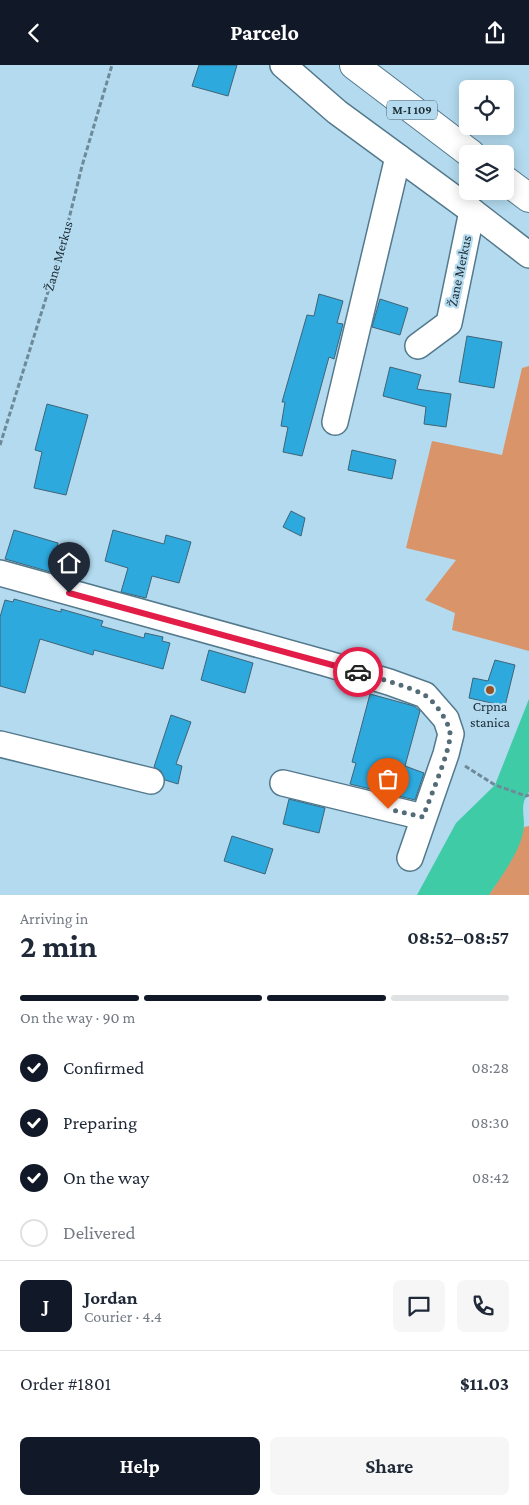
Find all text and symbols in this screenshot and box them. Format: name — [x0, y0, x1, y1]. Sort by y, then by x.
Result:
icon: back — [20, 19, 48, 47]
icon: share — [481, 19, 509, 47]
text: Parcelo — [230, 20, 299, 45]
map controls — [459, 80, 514, 200]
button: locate — [459, 80, 514, 135]
road number: M-I 109 — [387, 101, 437, 119]
button: layers — [459, 145, 514, 200]
street label: Žane Merkus — [40, 219, 76, 293]
street label: Žane Merkus — [444, 234, 474, 308]
pin — [48, 542, 90, 593]
icon: home — [55, 549, 83, 577]
courier — [333, 647, 383, 697]
icon: car — [344, 658, 372, 686]
marker: Crpna stanica — [484, 684, 496, 696]
place label: Crpna stanica — [470, 698, 511, 730]
pin — [367, 758, 409, 809]
icon: bag — [374, 765, 402, 793]
text: Arriving in — [20, 910, 88, 927]
text: 08:52–08:57 — [407, 927, 509, 948]
text: 2 min — [20, 928, 97, 964]
text: On the way · 90 m — [20, 1009, 135, 1026]
icon: check — [20, 1054, 48, 1082]
text: Confirmed — [63, 1057, 144, 1078]
text: 08:28 — [471, 1059, 509, 1076]
icon: check — [20, 1109, 48, 1137]
text: Preparing — [63, 1112, 137, 1133]
text: 08:30 — [471, 1114, 509, 1131]
icon: check — [20, 1164, 48, 1192]
text: On the way — [63, 1167, 149, 1188]
text: 08:42 — [472, 1169, 509, 1186]
text: Delivered — [63, 1222, 136, 1243]
button: chat — [393, 1280, 445, 1332]
button: phone — [457, 1280, 509, 1332]
text: Jordan — [84, 1287, 138, 1308]
text: J — [43, 1295, 49, 1316]
text: Courier · 4.4 — [84, 1308, 162, 1325]
text: Order #1801 — [20, 1373, 111, 1394]
text: $11.03 — [460, 1373, 509, 1394]
button: Help — [20, 1437, 260, 1495]
button: Share — [270, 1437, 509, 1495]

